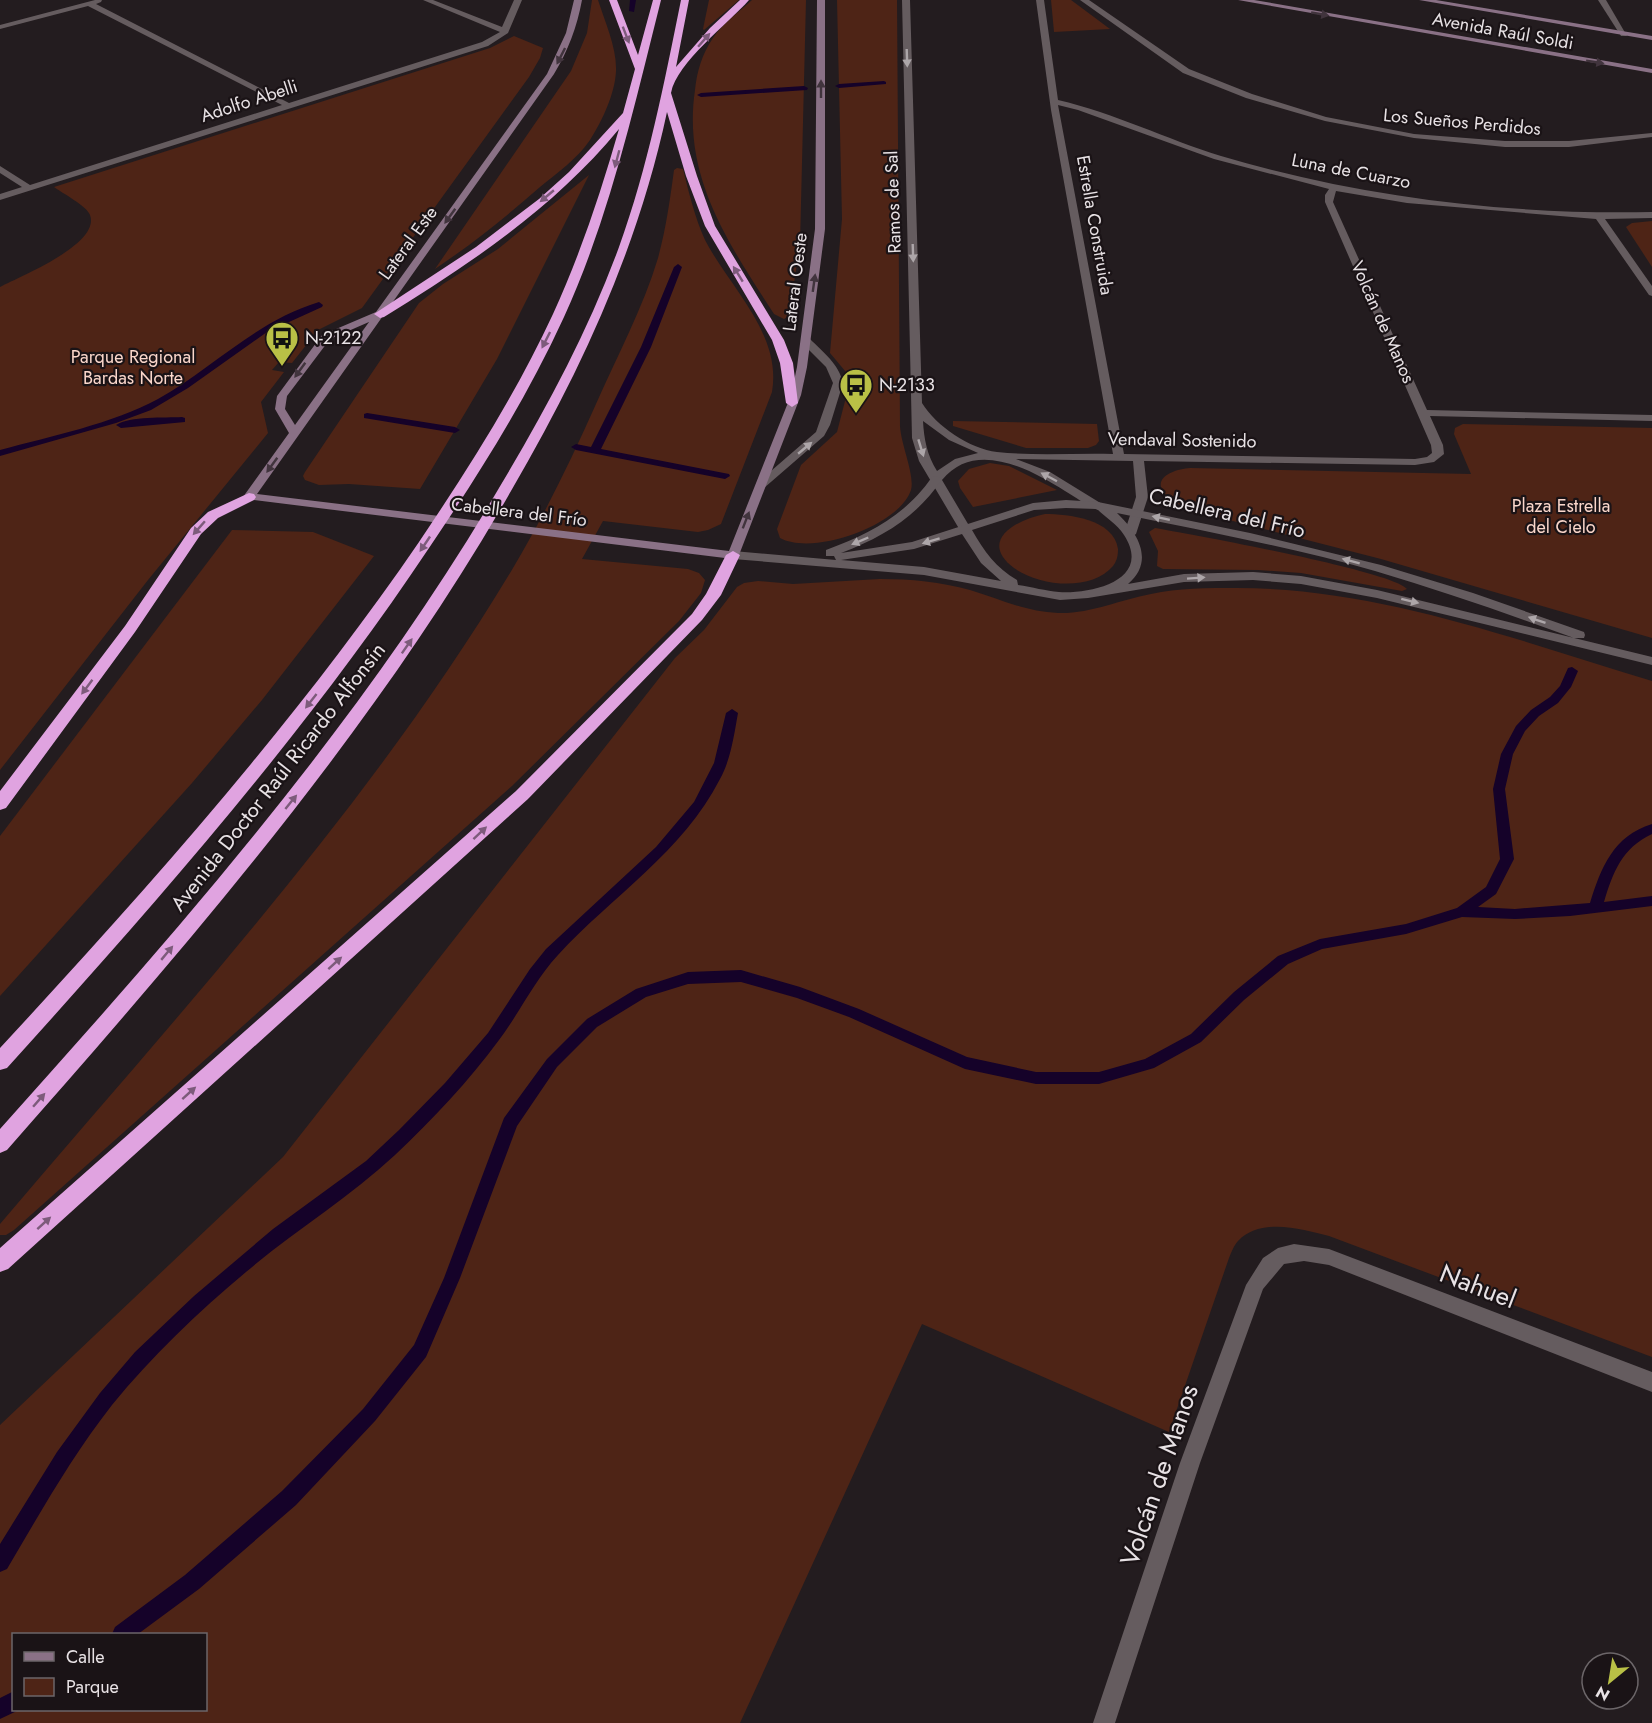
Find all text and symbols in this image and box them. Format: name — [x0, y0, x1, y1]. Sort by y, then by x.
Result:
street label: Avenida Raúl Soldi — [1430, 6, 1576, 56]
one-way arrow — [1311, 10, 1330, 19]
one-way arrow — [621, 26, 631, 44]
one-way arrow — [697, 33, 710, 48]
one-way arrow — [556, 47, 566, 64]
one-way arrow — [903, 49, 912, 68]
one-way arrow — [1586, 58, 1605, 67]
street label: Adolfo Abelli — [197, 73, 301, 129]
one-way arrow — [816, 79, 826, 98]
street label: Los Sueños Perdidos — [1382, 102, 1542, 142]
street label: Luna de Cuarzo — [1289, 147, 1413, 195]
one-way arrow — [612, 150, 621, 168]
street label: Ramos de Sal — [878, 150, 908, 254]
street label: Estrella Construida — [1070, 153, 1120, 297]
one-way arrow — [539, 190, 555, 203]
street label: Lateral Este — [372, 201, 444, 285]
one-way arrow — [444, 207, 456, 223]
street label: Lateral Oeste — [776, 231, 814, 333]
one-way arrow — [908, 244, 918, 263]
street label: Volcán de Manos — [1344, 257, 1422, 387]
one-way arrow — [732, 266, 743, 282]
one-way arrow — [809, 274, 818, 293]
bus stop icon: N-2122 — [264, 320, 300, 367]
place label: N-2122 — [305, 325, 362, 351]
one-way arrow — [541, 331, 551, 348]
park label: Parque Regional Bardas Norte — [71, 344, 195, 391]
one-way arrow — [295, 363, 307, 378]
bus stop icon: N-2133 — [838, 367, 874, 414]
place label: N-2133 — [879, 372, 935, 398]
street label: Vendaval Sostenido — [1107, 426, 1257, 454]
one-way arrow — [917, 439, 926, 457]
one-way arrow — [797, 442, 813, 455]
one-way arrow — [266, 457, 278, 472]
one-way arrow — [1040, 472, 1057, 482]
street label: Cabellera del Frío — [1146, 480, 1308, 546]
street label: Cabellera del Frío — [450, 491, 589, 533]
park label: Plaza Estrella del Cielo — [1512, 493, 1610, 540]
one-way arrow — [741, 511, 751, 529]
one-way arrow — [1152, 512, 1171, 522]
one-way arrow — [193, 520, 206, 535]
one-way arrow — [419, 535, 431, 551]
one-way arrow — [850, 536, 868, 546]
one-way arrow — [922, 537, 940, 546]
one-way arrow — [1342, 556, 1361, 566]
one-way arrow — [1187, 573, 1206, 582]
one-way arrow — [1401, 597, 1419, 607]
one-way arrow — [1528, 615, 1546, 625]
street label: Avenida Doctor Raúl Ricardo Alfonsín — [163, 636, 393, 918]
one-way arrow — [401, 638, 413, 654]
one-way arrow — [81, 678, 93, 694]
one-way arrow — [304, 693, 317, 709]
one-way arrow — [284, 795, 296, 810]
one-way arrow — [472, 827, 487, 840]
one-way arrow — [160, 945, 173, 961]
one-way arrow — [327, 956, 342, 970]
one-way arrow — [181, 1087, 196, 1100]
one-way arrow — [32, 1093, 45, 1108]
one-way arrow — [36, 1216, 51, 1230]
street label: Nahuel — [1434, 1254, 1522, 1318]
street label: Volcán de Manos — [1110, 1379, 1208, 1571]
legend — [12, 1633, 207, 1711]
text: Calle — [66, 1644, 105, 1670]
north arrow — [1580, 1651, 1640, 1711]
text: Parque — [66, 1674, 119, 1700]
text: N — [1591, 1680, 1614, 1707]

